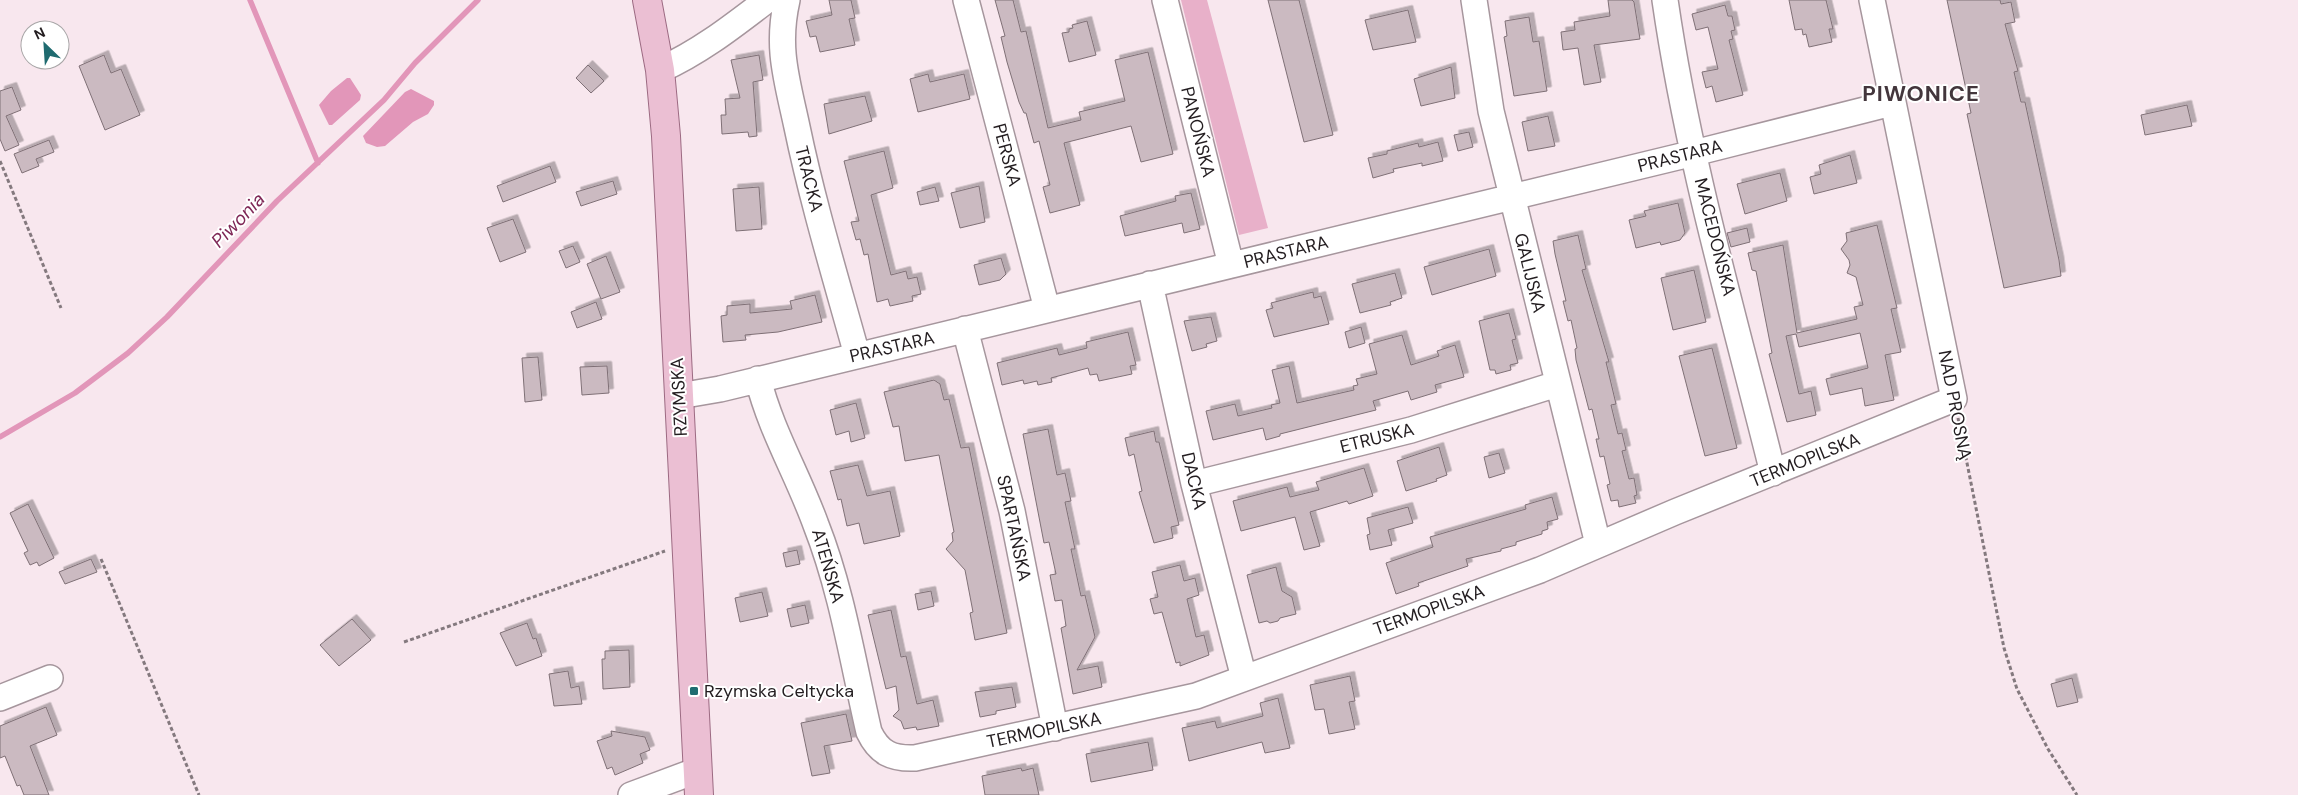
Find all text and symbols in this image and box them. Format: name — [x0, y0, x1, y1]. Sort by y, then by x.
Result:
north arrow — [20, 20, 70, 70]
text: N — [31, 23, 48, 44]
district label: PIWONICE — [1862, 79, 1980, 108]
street label: PANOŃSKA — [1175, 84, 1221, 180]
street label: PERSKA — [987, 121, 1027, 189]
street label: PRASTARA — [1635, 134, 1725, 178]
street label: TRACKA — [789, 143, 829, 215]
street label: MACEDOŃSKA — [1689, 175, 1741, 299]
water label: Piwonia — [206, 187, 270, 253]
street label: PRASTARA — [1241, 230, 1331, 274]
street label: GALIJSKA — [1509, 231, 1551, 315]
street label: PRASTARA — [847, 326, 937, 368]
street label: NAD PROSNĄ — [1933, 348, 1977, 462]
street label: RZYMSKA — [665, 357, 693, 437]
street label: ETRUSKA — [1337, 417, 1417, 459]
street label: TERMOPILSKA — [1746, 427, 1864, 493]
street label: DACKA — [1176, 450, 1212, 512]
street label: SPARTAŃSKA — [991, 473, 1037, 583]
street label: ATEŃSKA — [806, 526, 850, 606]
street label: TERMOPILSKA — [1370, 579, 1488, 641]
place label: Rzymska Celtycka — [704, 679, 854, 703]
marker: Rzymska Celtycka — [688, 685, 700, 697]
street label: TERMOPILSKA — [985, 706, 1104, 754]

